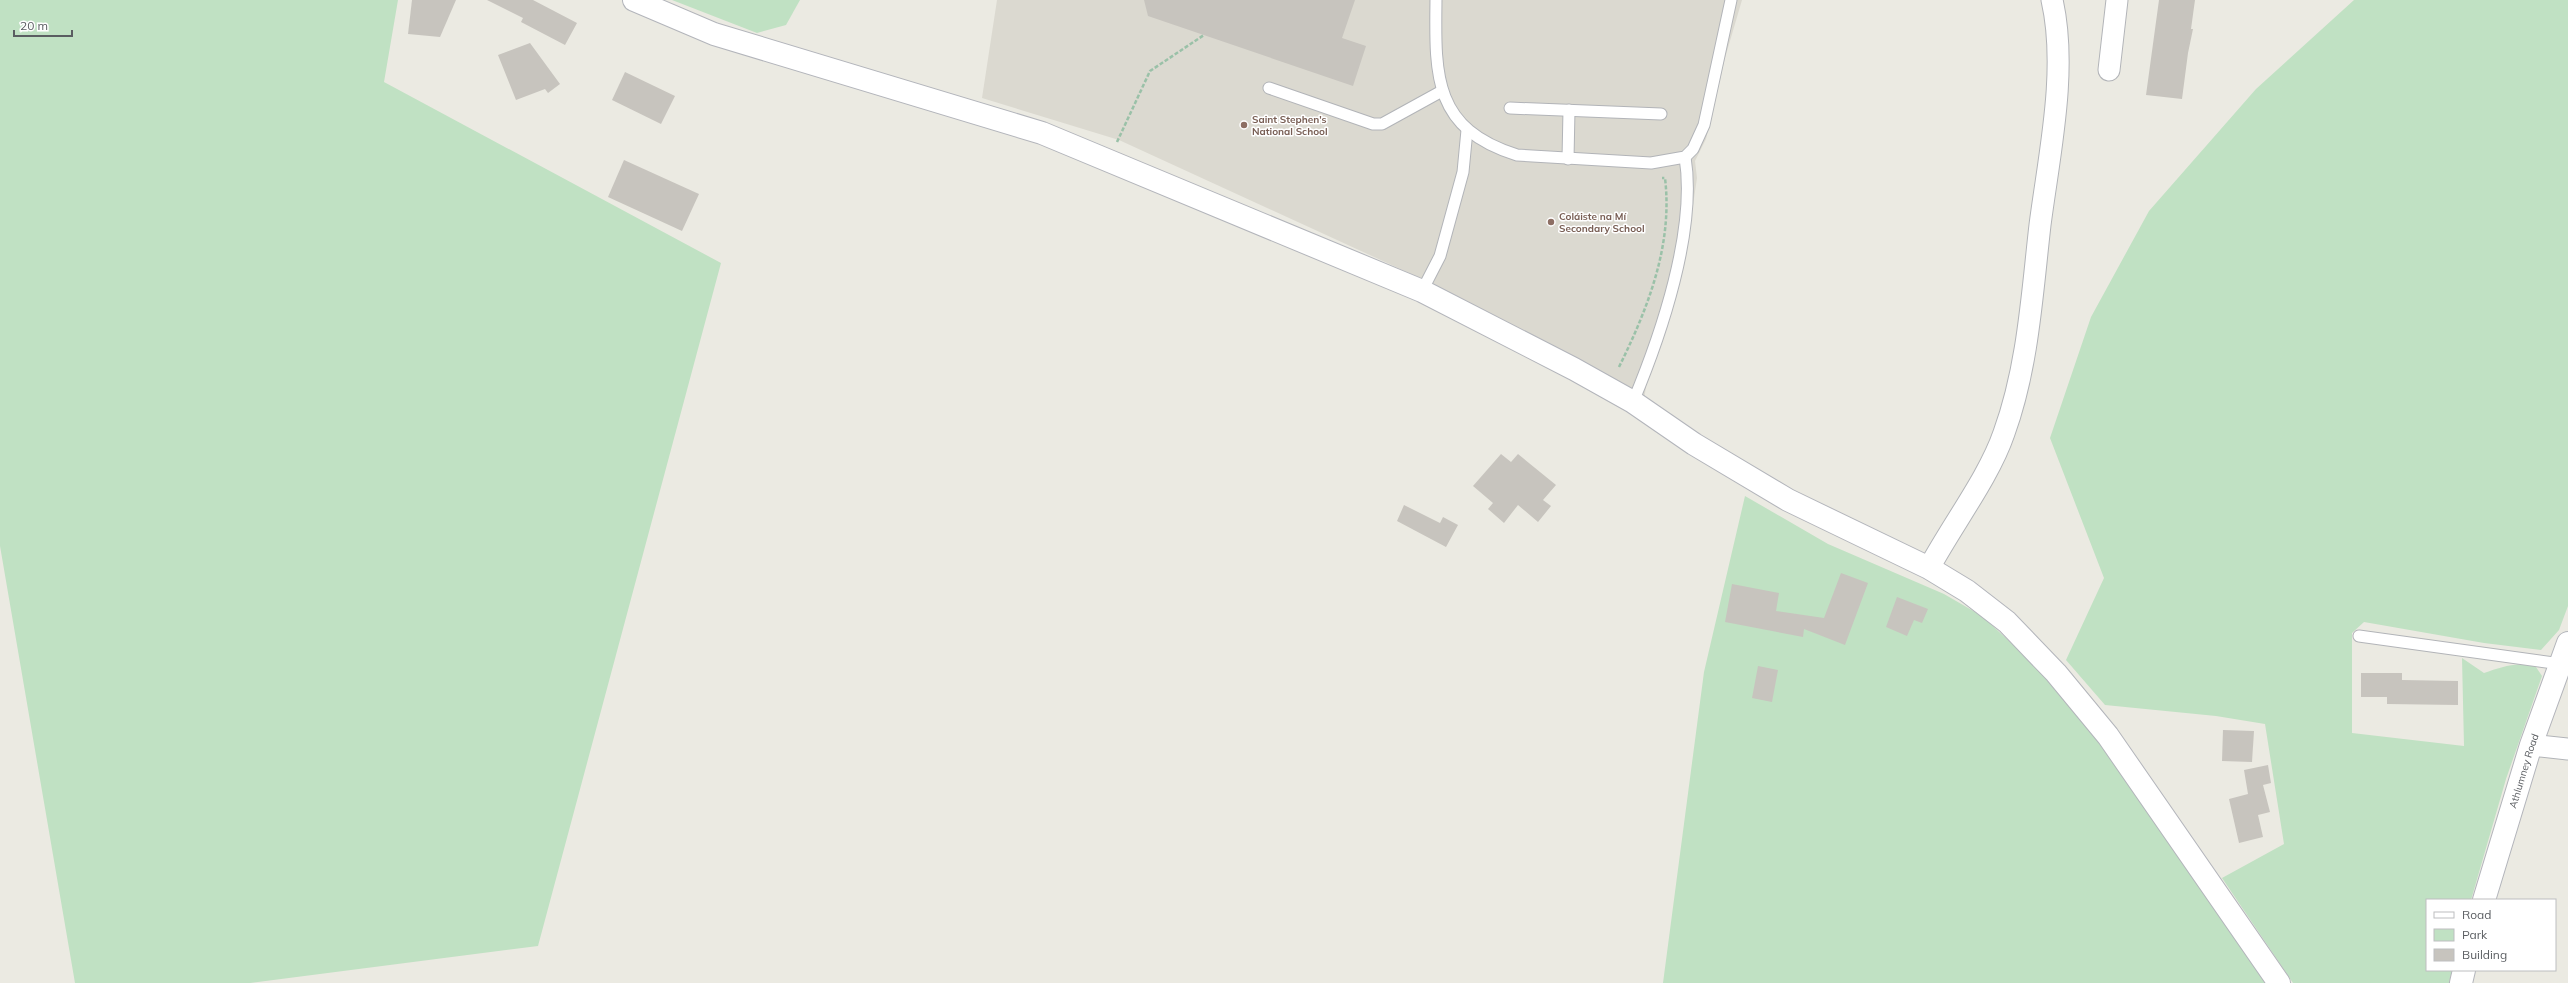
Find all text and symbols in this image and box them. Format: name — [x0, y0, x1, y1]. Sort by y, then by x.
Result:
scale bar — [14, 12, 72, 38]
text: 20 m — [20, 18, 48, 33]
place label: Saint Stephen's National School — [1252, 113, 1328, 138]
marker: Saint Stephen's National School — [1239, 120, 1249, 130]
place label: Coláiste na Mí Secondary School — [1559, 210, 1645, 235]
marker: Coláiste na Mí Secondary School — [1546, 217, 1556, 227]
street label: Athlumney Road — [2506, 732, 2541, 810]
legend — [2426, 899, 2556, 971]
text: Road — [2462, 907, 2491, 922]
text: Park — [2462, 927, 2488, 942]
text: Building — [2462, 947, 2507, 962]

